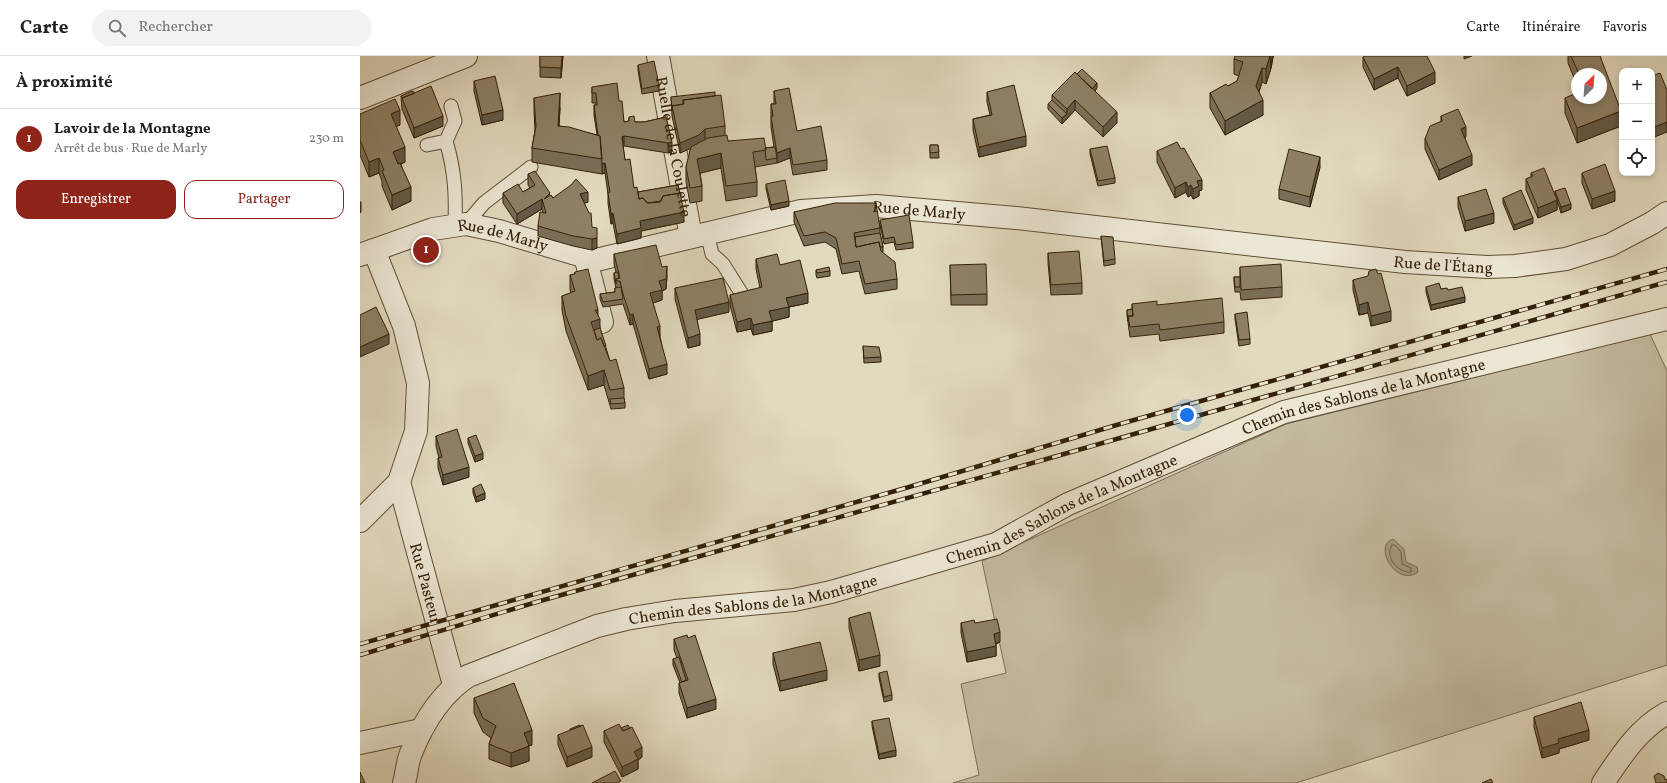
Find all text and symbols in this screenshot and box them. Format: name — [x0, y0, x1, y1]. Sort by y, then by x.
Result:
search box — [92, 10, 372, 46]
text: Carte — [20, 15, 68, 41]
icon: search — [106, 17, 128, 39]
text: Rechercher — [138, 17, 213, 38]
text: Carte — [1466, 18, 1500, 37]
text: Itinéraire — [1522, 18, 1581, 37]
text: Favoris — [1603, 18, 1647, 37]
north arrow — [1571, 68, 1607, 104]
map controls — [1619, 68, 1655, 176]
button: + — [1619, 68, 1655, 104]
text: À proximité — [16, 71, 113, 94]
street label: Ruelle de la Coulette — [649, 75, 696, 219]
button: − — [1619, 104, 1655, 140]
text: Lavoir de la Montagne — [54, 119, 211, 140]
text: 1 — [26, 130, 32, 148]
text: 230 m — [309, 130, 344, 148]
text: Arrêt de bus · Rue de Marly — [54, 140, 207, 158]
button: locate — [1619, 140, 1655, 176]
button: Enregistrer — [16, 180, 176, 219]
button: Partager — [184, 180, 344, 219]
street label: Rue de Marly — [871, 197, 967, 227]
street label: Rue de Marly — [456, 215, 551, 258]
pin: 1 — [413, 235, 439, 265]
street label: Rue de l'Étang — [1392, 252, 1493, 280]
street label: Chemin des Sablons de la Montagne — [1239, 354, 1488, 442]
your location — [1177, 405, 1197, 425]
street label: Chemin des Sablons de la Montagne — [944, 450, 1181, 571]
street label: Rue Pasteur — [403, 541, 446, 627]
street label: Chemin des Sablons de la Montagne — [627, 570, 880, 631]

